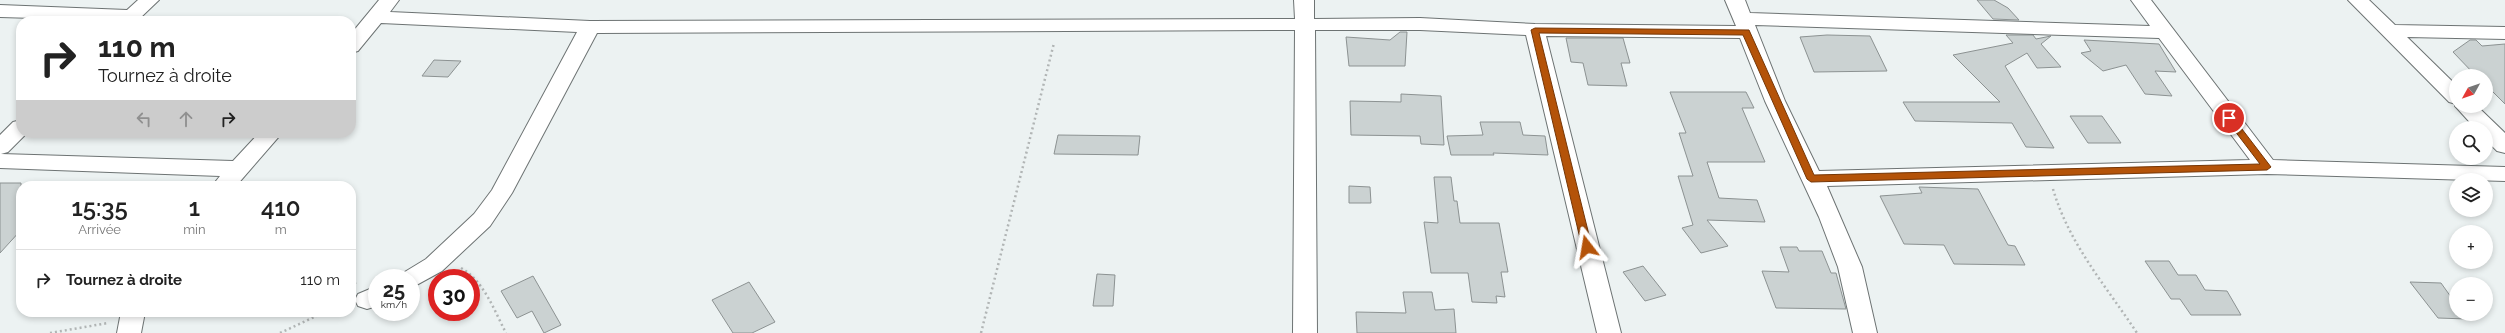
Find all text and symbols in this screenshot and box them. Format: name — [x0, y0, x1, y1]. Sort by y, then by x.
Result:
text: 110 m — [98, 31, 176, 64]
icon: right — [32, 32, 84, 84]
text: Tournez à droite — [98, 65, 232, 86]
north arrow — [2449, 69, 2493, 113]
map controls — [2449, 69, 2493, 321]
pin — [2212, 101, 2246, 135]
icon: arrive — [2218, 107, 2240, 129]
icon: left — [133, 108, 155, 130]
icon: ahead — [175, 108, 197, 130]
icon: right — [217, 108, 239, 130]
button: search — [2449, 121, 2493, 165]
button: layers — [2449, 173, 2493, 217]
text: 15:35 — [71, 193, 128, 222]
text: 1 — [189, 193, 200, 222]
text: 410 — [261, 193, 301, 222]
text: Arrivée — [78, 222, 121, 237]
text: min — [183, 222, 206, 237]
text: m — [275, 222, 287, 237]
button: + — [2449, 225, 2493, 269]
position arrow — [1566, 226, 1608, 268]
icon: right — [32, 269, 54, 291]
speed limit sign: 30 — [428, 269, 480, 321]
text: Tournez à droite — [66, 271, 182, 289]
text: 110 m — [300, 271, 340, 289]
button: − — [2449, 277, 2493, 321]
text: 25 — [383, 278, 405, 302]
text: km/h — [381, 299, 407, 310]

